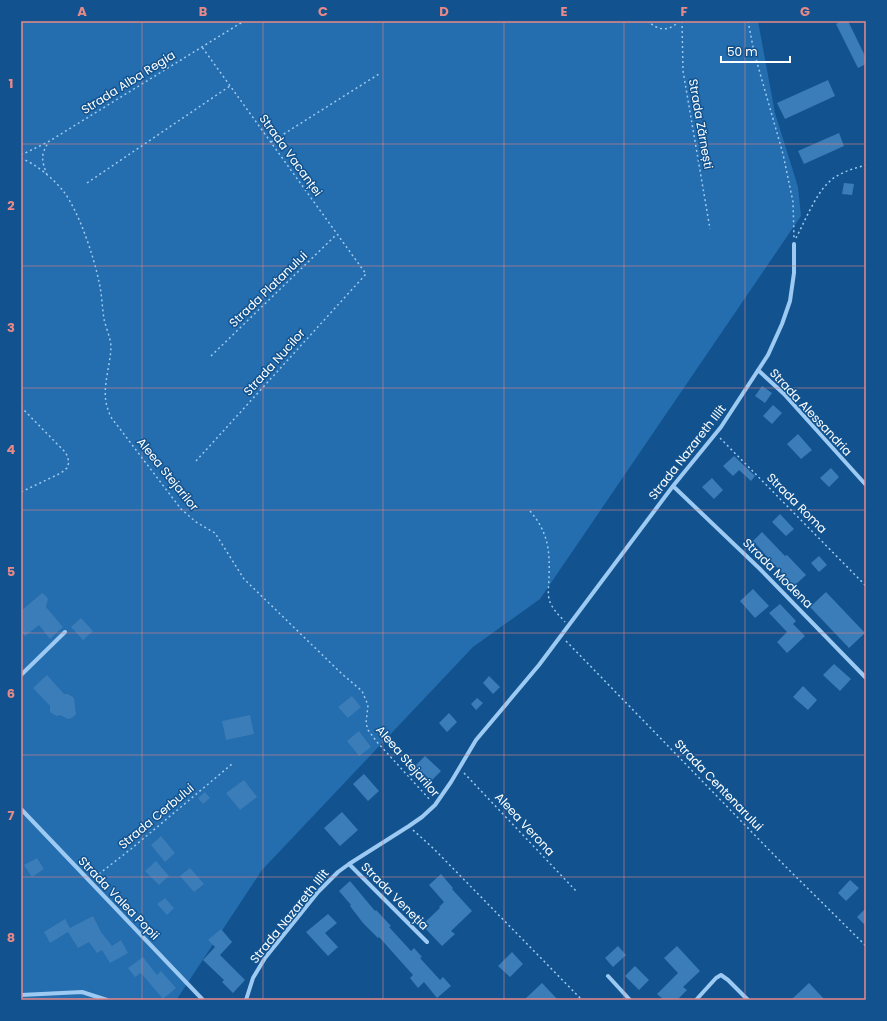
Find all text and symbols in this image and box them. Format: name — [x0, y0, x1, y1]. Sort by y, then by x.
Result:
text: A — [77, 2, 87, 21]
text: B — [199, 2, 208, 21]
text: C — [318, 2, 328, 21]
text: D — [439, 2, 449, 21]
text: E — [560, 2, 568, 21]
text: F — [680, 2, 688, 21]
text: G — [800, 2, 810, 21]
scale bar — [721, 38, 790, 64]
text: 50 m — [727, 43, 758, 60]
street label: Strada Alba Regia — [78, 46, 178, 118]
text: 1 — [9, 74, 13, 93]
street label: Strada Zărnești — [685, 78, 717, 170]
street label: Strada Vacanței — [255, 111, 327, 199]
text: 2 — [7, 196, 15, 215]
street label: Strada Platanului — [225, 247, 311, 331]
text: 3 — [7, 318, 15, 337]
street label: Strada Nucilor — [239, 324, 309, 399]
street label: Strada Alessandria — [766, 365, 856, 459]
street label: Strada Nazareth Illit — [644, 401, 730, 503]
street label: Aleea Stejarilor — [133, 434, 203, 515]
text: 4 — [7, 440, 16, 459]
street label: Strada Roma — [763, 469, 831, 537]
street label: Strada Modena — [739, 534, 817, 612]
text: 5 — [7, 562, 15, 581]
text: 6 — [7, 684, 15, 703]
street label: Aleea Stejarilor — [372, 722, 444, 801]
street label: Strada Centenarului — [671, 736, 767, 835]
street label: Strada Cerbului — [115, 779, 197, 853]
street label: Aleea Verona — [491, 789, 559, 859]
text: 7 — [8, 806, 15, 825]
street label: Strada Valea Popii — [75, 853, 163, 944]
street label: Strada Veneția — [357, 858, 433, 934]
street label: Strada Nazareth Illit — [246, 865, 332, 967]
text: 8 — [7, 928, 15, 947]

